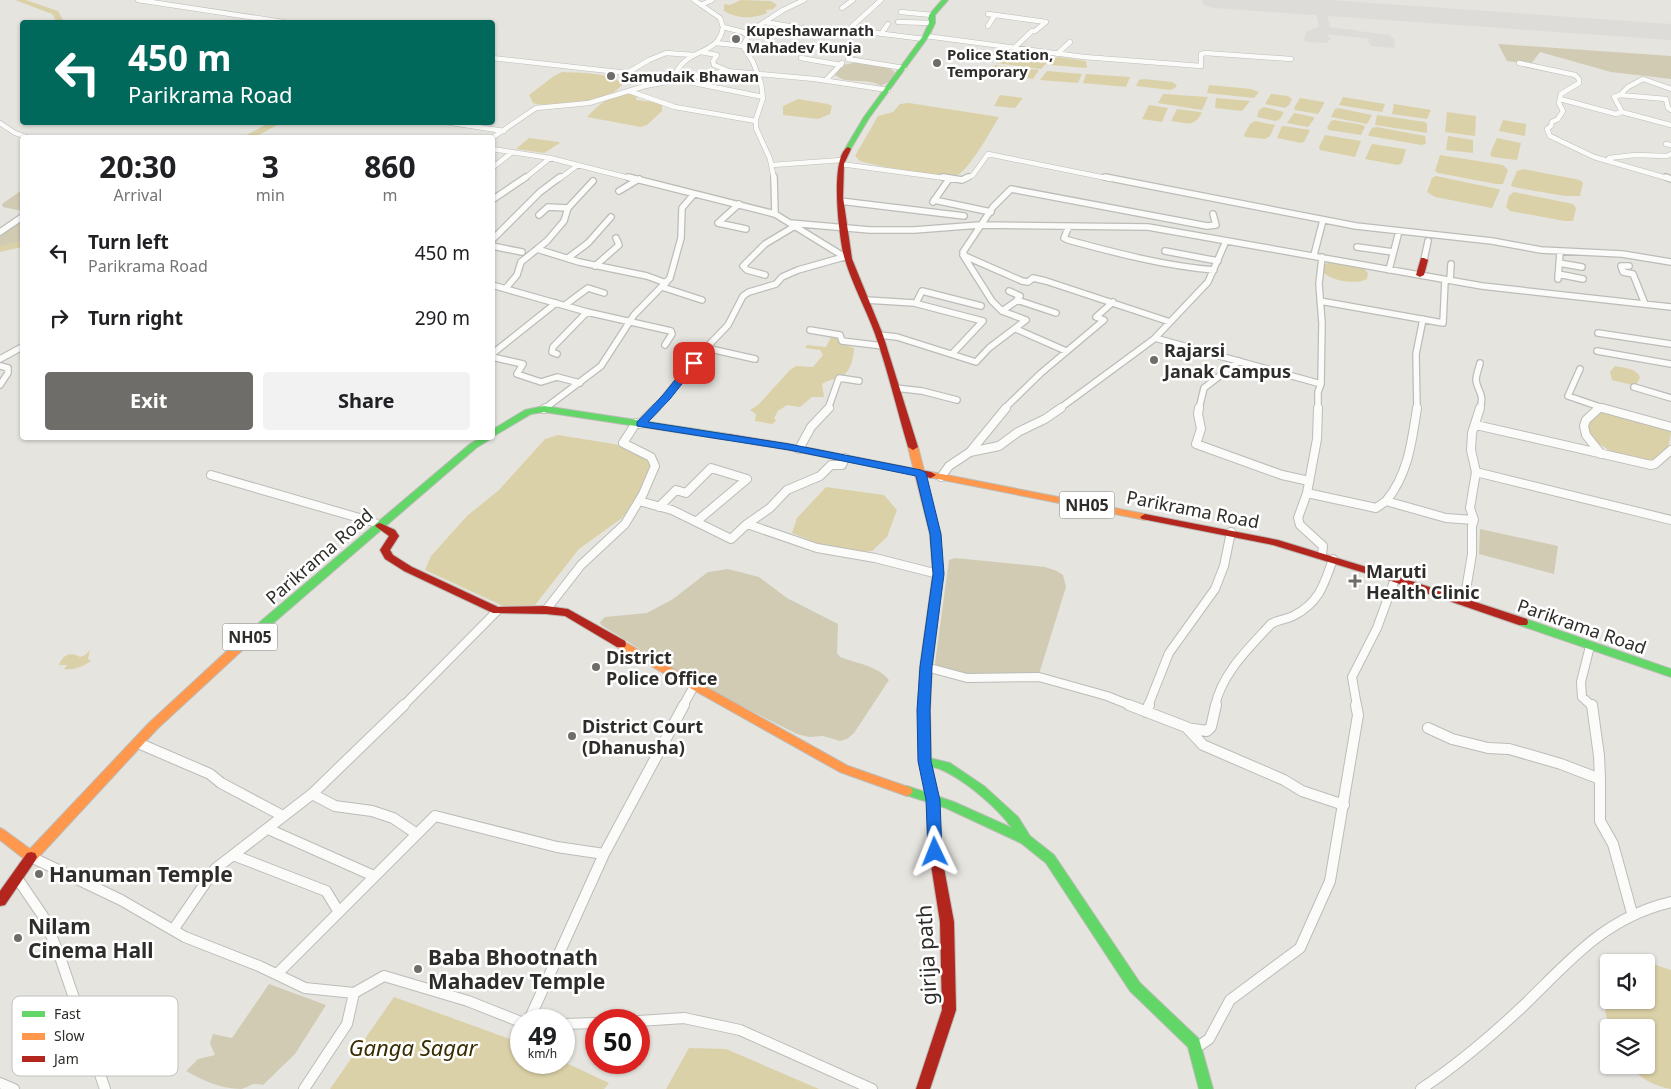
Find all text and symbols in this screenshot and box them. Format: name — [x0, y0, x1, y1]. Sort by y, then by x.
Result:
place label: Kupeshawarnath Mahadev Kunja — [746, 20, 874, 57]
marker: Kupeshawarnath Mahadev Kunja — [730, 33, 742, 45]
text: 450 m — [128, 34, 231, 81]
icon: left — [45, 40, 110, 105]
place label: Police Station, Temporary — [947, 44, 1053, 81]
marker: Police Station, Temporary — [931, 57, 943, 69]
place label: Samudaik Bhawan — [621, 66, 759, 86]
marker: Samudaik Bhawan — [605, 70, 617, 82]
text: Parikrama Road — [128, 79, 293, 109]
text: 20:30 — [99, 146, 176, 187]
text: 3 — [262, 146, 279, 187]
text: 860 — [364, 146, 416, 187]
text: Arrival — [113, 184, 162, 206]
text: min — [256, 184, 285, 206]
text: m — [382, 184, 397, 206]
text: Turn left — [88, 229, 169, 255]
icon: left — [45, 239, 73, 267]
text: 450 m — [415, 240, 470, 266]
text: Parikrama Road — [88, 255, 208, 277]
icon: right — [45, 304, 73, 332]
text: Turn right — [88, 305, 183, 331]
text: 290 m — [415, 305, 470, 331]
place label: Rajarsi Janak Campus — [1162, 338, 1291, 383]
pin — [673, 342, 715, 384]
icon: arrive — [680, 349, 708, 377]
marker: Rajarsi Janak Campus — [1148, 354, 1160, 366]
button: Exit — [45, 372, 253, 430]
button: Share — [263, 372, 470, 430]
street label: Parikrama Road — [1125, 484, 1261, 534]
road number: NH05 — [1060, 492, 1114, 518]
street label: Parikrama Road — [260, 503, 378, 609]
place label: Maruti Health Clinic — [1366, 559, 1480, 604]
marker: Maruti Health Clinic — [1348, 574, 1362, 588]
street label: Parikrama Road — [1514, 593, 1650, 659]
road number: NH05 — [222, 624, 278, 650]
place label: District Police Office — [606, 645, 717, 690]
marker: District Police Office — [590, 661, 602, 673]
place label: District Court (Dhanusha) — [582, 714, 703, 759]
marker: District Court (Dhanusha) — [566, 730, 578, 742]
position arrow — [908, 825, 960, 877]
place label: Hanuman Temple — [49, 860, 233, 888]
marker: Hanuman Temple — [33, 868, 45, 880]
street label: girija path — [909, 904, 943, 1006]
place label: Nilam Cinema Hall — [28, 912, 154, 964]
marker: Nilam Cinema Hall — [12, 932, 24, 944]
place label: Baba Bhootnath Mahadev Temple — [428, 943, 605, 995]
map controls — [1600, 954, 1655, 1074]
button: sound — [1600, 954, 1655, 1009]
marker: Baba Bhootnath Mahadev Temple — [412, 963, 424, 975]
legend — [12, 996, 178, 1076]
text: Fast — [54, 1004, 81, 1023]
speed limit sign: 50 — [585, 1009, 650, 1074]
text: 49 — [528, 1018, 557, 1052]
button: layers — [1600, 1019, 1655, 1074]
text: Slow — [54, 1026, 85, 1045]
water label: Ganga Sagar — [349, 1032, 479, 1062]
text: km/h — [528, 1045, 557, 1062]
text: Jam — [52, 1049, 79, 1068]

